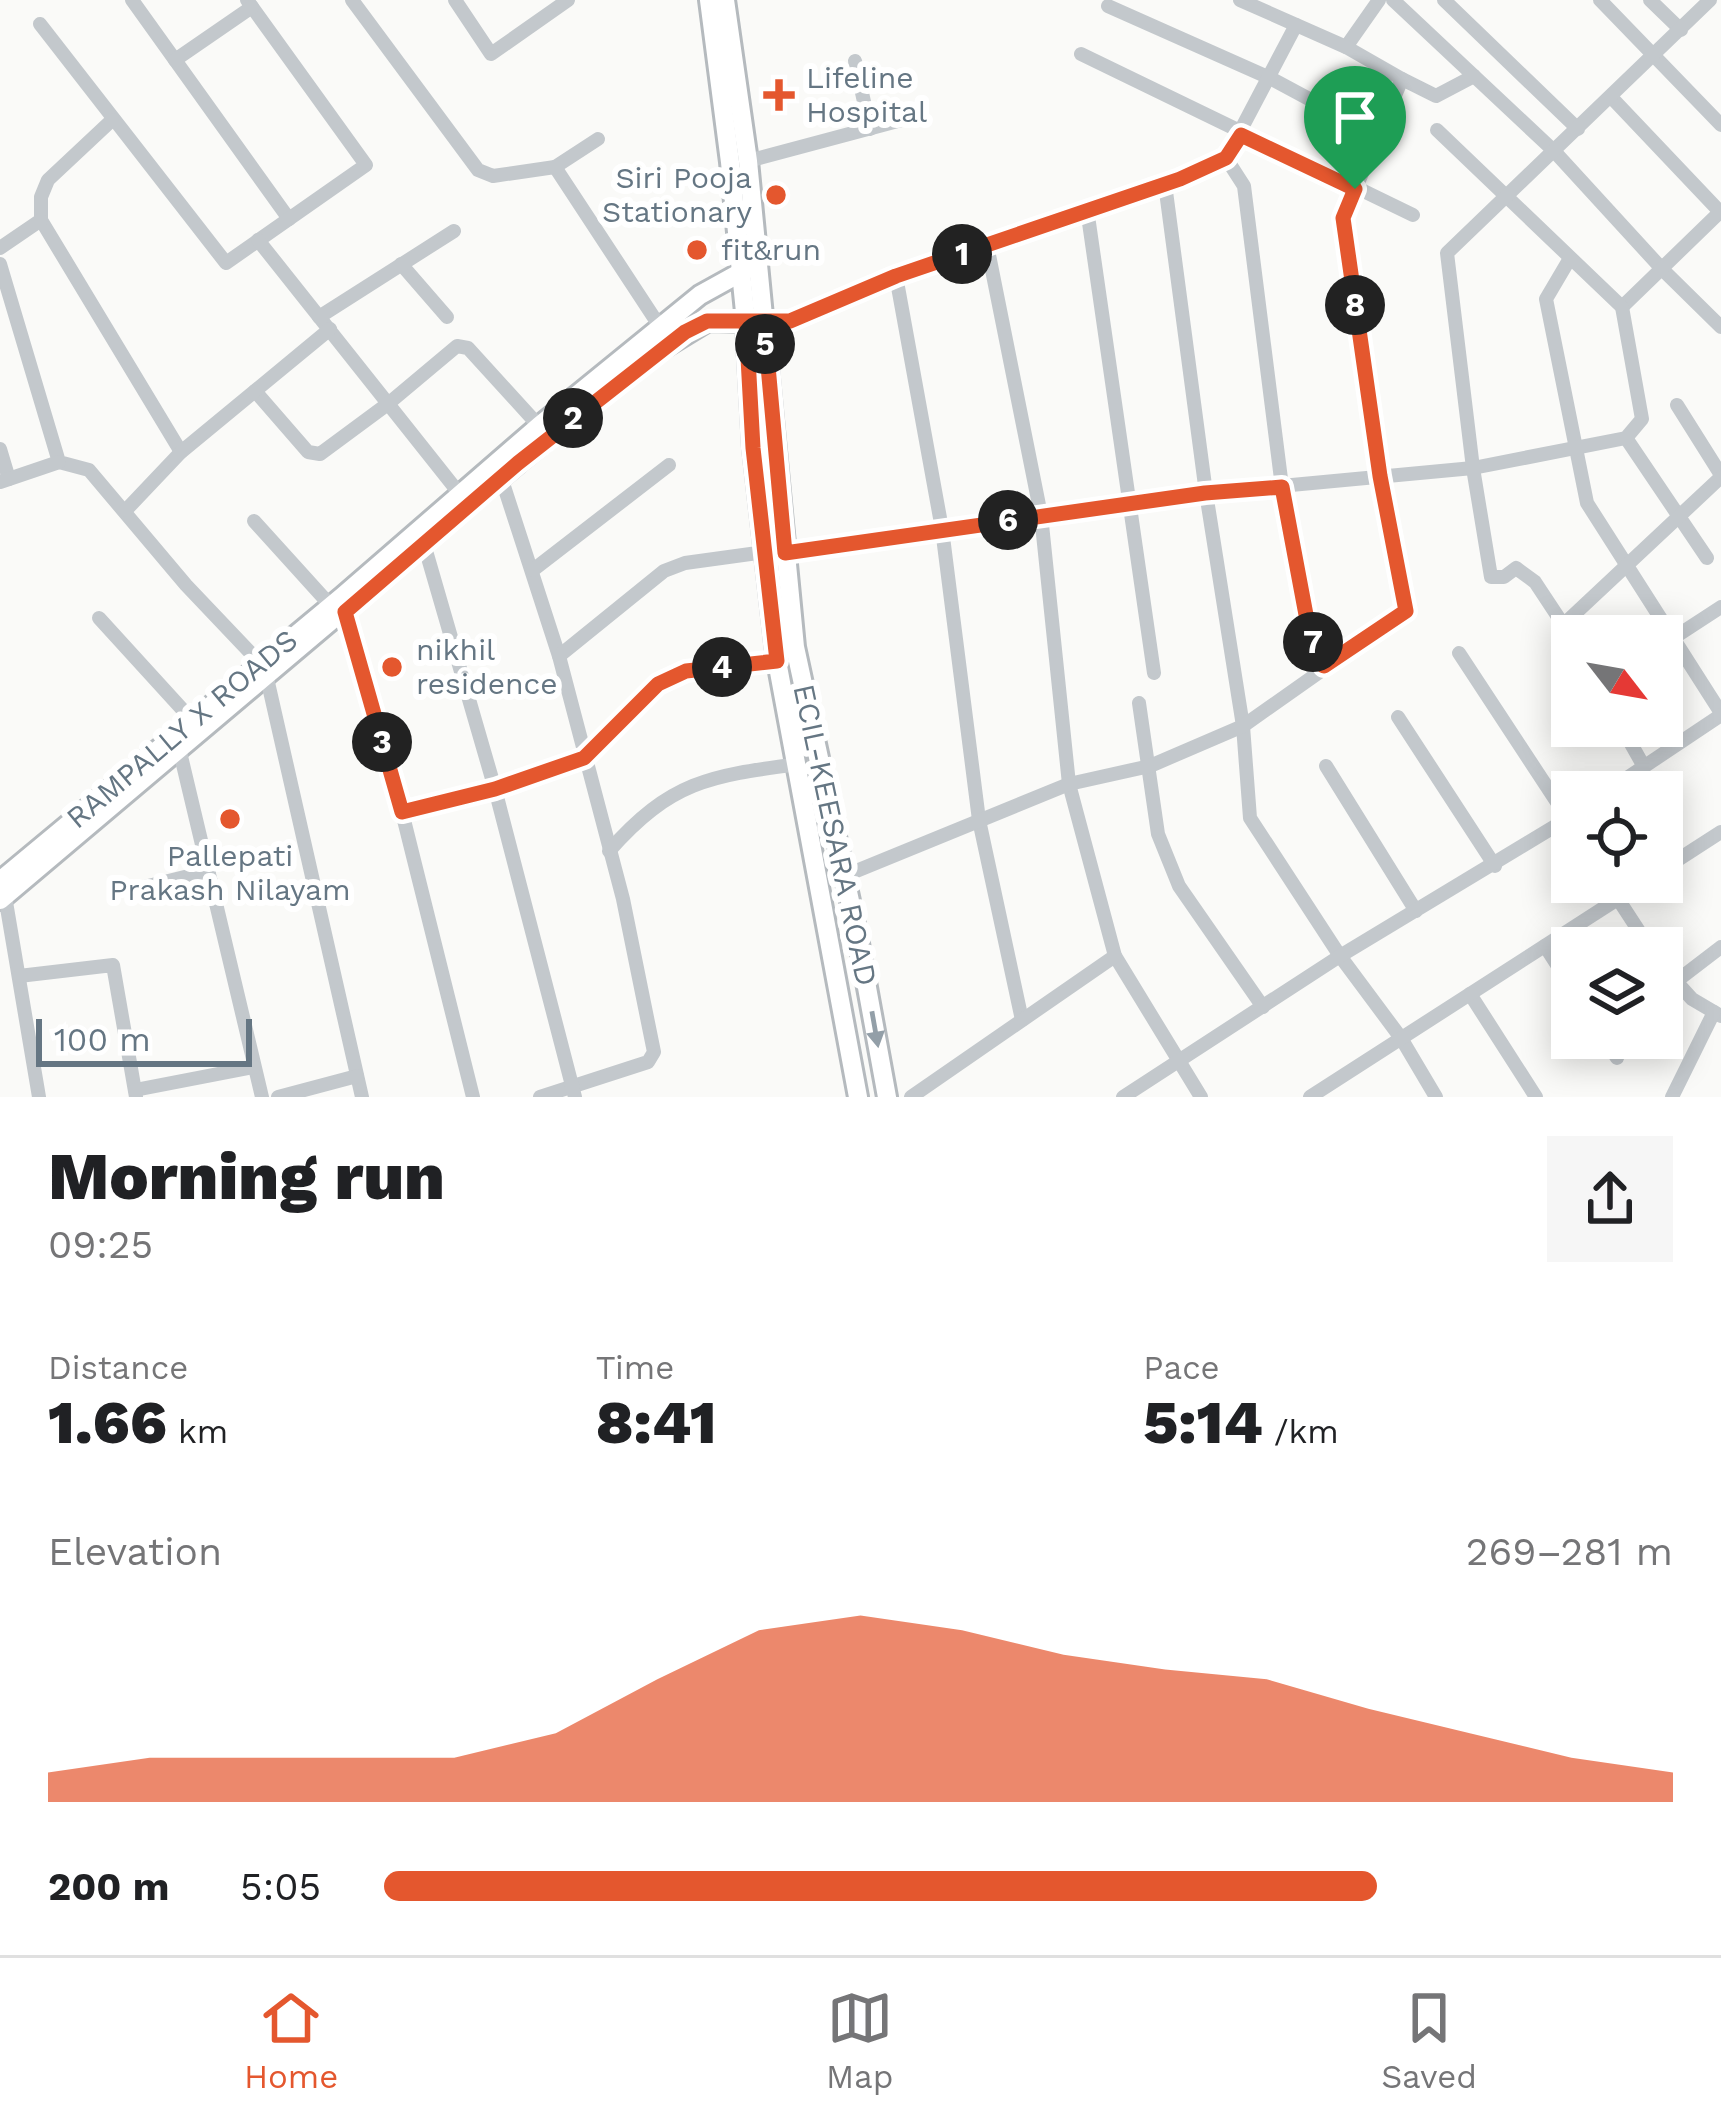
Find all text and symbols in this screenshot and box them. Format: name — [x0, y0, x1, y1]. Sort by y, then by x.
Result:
place label: Lifeline Hospital — [806, 60, 927, 129]
pin — [1304, 66, 1406, 189]
marker: Lifeline Hospital — [763, 79, 795, 111]
icon: arrive — [1322, 84, 1388, 150]
place label: Siri Pooja Stationary — [602, 160, 753, 229]
marker: Siri Pooja Stationary — [763, 182, 789, 208]
pin: 1 — [932, 224, 992, 284]
place label: fit&run — [721, 232, 821, 267]
text: 1 — [955, 234, 969, 273]
marker: fit&run — [684, 237, 710, 263]
pin: 8 — [1325, 275, 1385, 335]
text: 8 — [1345, 285, 1365, 324]
pin: 5 — [735, 314, 795, 374]
text: 5 — [755, 324, 775, 363]
pin: 2 — [543, 388, 603, 448]
text: 2 — [563, 398, 583, 437]
pin: 6 — [978, 490, 1038, 550]
text: 6 — [998, 500, 1018, 539]
pin: 7 — [1283, 612, 1343, 672]
north arrow — [1551, 615, 1683, 747]
map controls — [1551, 615, 1683, 1059]
street label: RAMPALLY X ROADS — [59, 622, 304, 835]
text: 7 — [1303, 622, 1323, 661]
place label: nikhil residence — [416, 632, 558, 701]
pin: 4 — [692, 637, 752, 697]
text: 4 — [711, 647, 733, 686]
marker: nikhil residence — [379, 654, 405, 680]
street label: ECIL-KEESARA ROAD — [786, 681, 885, 989]
pin: 3 — [352, 712, 412, 772]
text: 3 — [372, 722, 392, 761]
button: locate — [1551, 771, 1683, 903]
marker: Pallepati Prakash Nilayam — [217, 806, 243, 832]
place label: Pallepati Prakash Nilayam — [109, 838, 351, 907]
button: layers — [1551, 927, 1683, 1059]
one-way arrow — [866, 1010, 885, 1048]
scale bar — [36, 1013, 252, 1066]
text: 100 m — [54, 1020, 151, 1059]
button: share — [1547, 1136, 1673, 1262]
text: Morning run — [48, 1138, 445, 1215]
text: 09:25 — [48, 1222, 153, 1267]
text: Distance — [48, 1348, 188, 1387]
text: Time — [596, 1348, 674, 1387]
text: Pace — [1143, 1348, 1220, 1387]
text: 1.66 — [48, 1387, 167, 1458]
text: 8:41 — [596, 1387, 716, 1458]
text: 5:14 — [1143, 1387, 1263, 1458]
text: km — [167, 1412, 228, 1451]
text: /km — [1263, 1412, 1339, 1451]
text: Elevation — [48, 1529, 222, 1574]
text: 269–281 m — [1466, 1529, 1673, 1574]
text: 200 m — [48, 1864, 169, 1909]
text: 5:05 — [240, 1864, 321, 1909]
tab: Home — [244, 1985, 338, 2096]
tab: Map — [826, 1985, 893, 2096]
tab: Saved — [1381, 1985, 1477, 2096]

